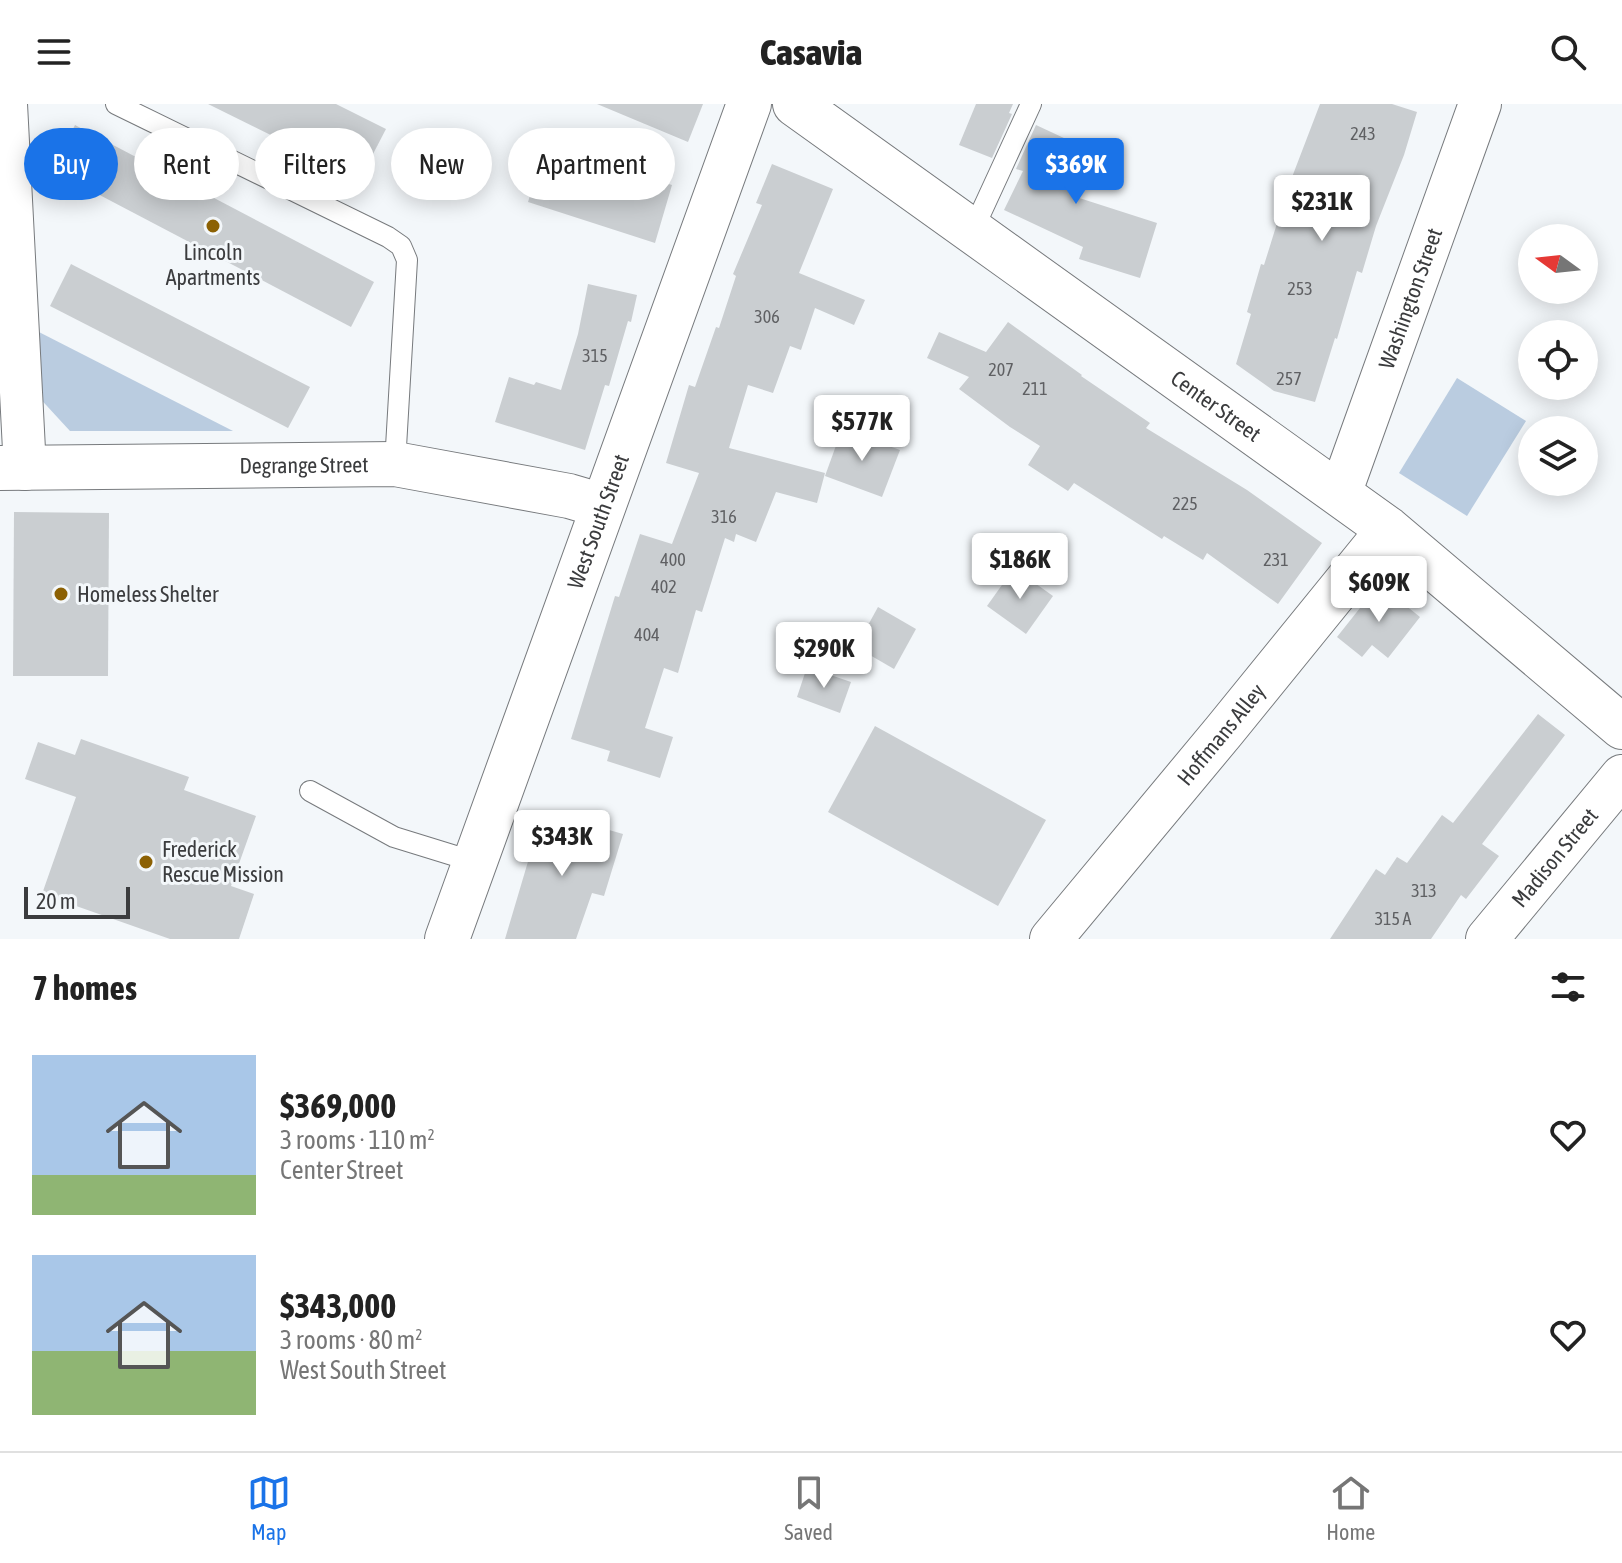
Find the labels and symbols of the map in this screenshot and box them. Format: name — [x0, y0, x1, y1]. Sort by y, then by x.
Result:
house number: 243 — [1350, 123, 1376, 144]
pin: $369K — [1020, 138, 1132, 206]
pin: $231K — [1266, 175, 1378, 243]
marker: Lincoln Apartments — [204, 217, 222, 235]
street label: Washington Street — [1373, 224, 1447, 372]
north arrow — [1518, 224, 1598, 304]
place label: Lincoln Apartments — [166, 239, 261, 290]
house number: 253 — [1287, 278, 1313, 299]
house number: 306 — [754, 306, 780, 327]
house number: 315 — [582, 345, 608, 366]
house number: 207 — [988, 359, 1014, 380]
street label: Center Street — [1166, 365, 1266, 447]
house number: 257 — [1276, 368, 1302, 389]
house number: 211 — [1022, 378, 1048, 399]
pin: $577K — [806, 395, 918, 463]
street label: Degrange Street — [239, 451, 369, 479]
street label: West South Street — [562, 451, 634, 592]
house number: 225 — [1172, 493, 1198, 514]
house number: 316 — [711, 506, 737, 527]
pin: $186K — [964, 533, 1076, 601]
house number: 400 — [660, 549, 686, 570]
house number: 231 — [1263, 549, 1289, 570]
pin: $609K — [1323, 556, 1435, 624]
house number: 402 — [651, 576, 677, 597]
place label: Homeless Shelter — [77, 581, 219, 607]
marker: Homeless Shelter — [52, 585, 70, 603]
pin: $290K — [768, 622, 880, 690]
house number: 404 — [634, 624, 660, 645]
street label: Hoffmans Alley — [1172, 678, 1270, 790]
street label: Madison Street — [1506, 803, 1603, 912]
pin: $343K — [506, 810, 618, 878]
place label: Frederick Rescue Mission — [162, 836, 284, 887]
marker: Frederick Rescue Mission — [137, 853, 155, 871]
house number: 313 — [1411, 880, 1437, 901]
scale bar — [24, 883, 130, 919]
house number: 315 A — [1375, 908, 1412, 929]

